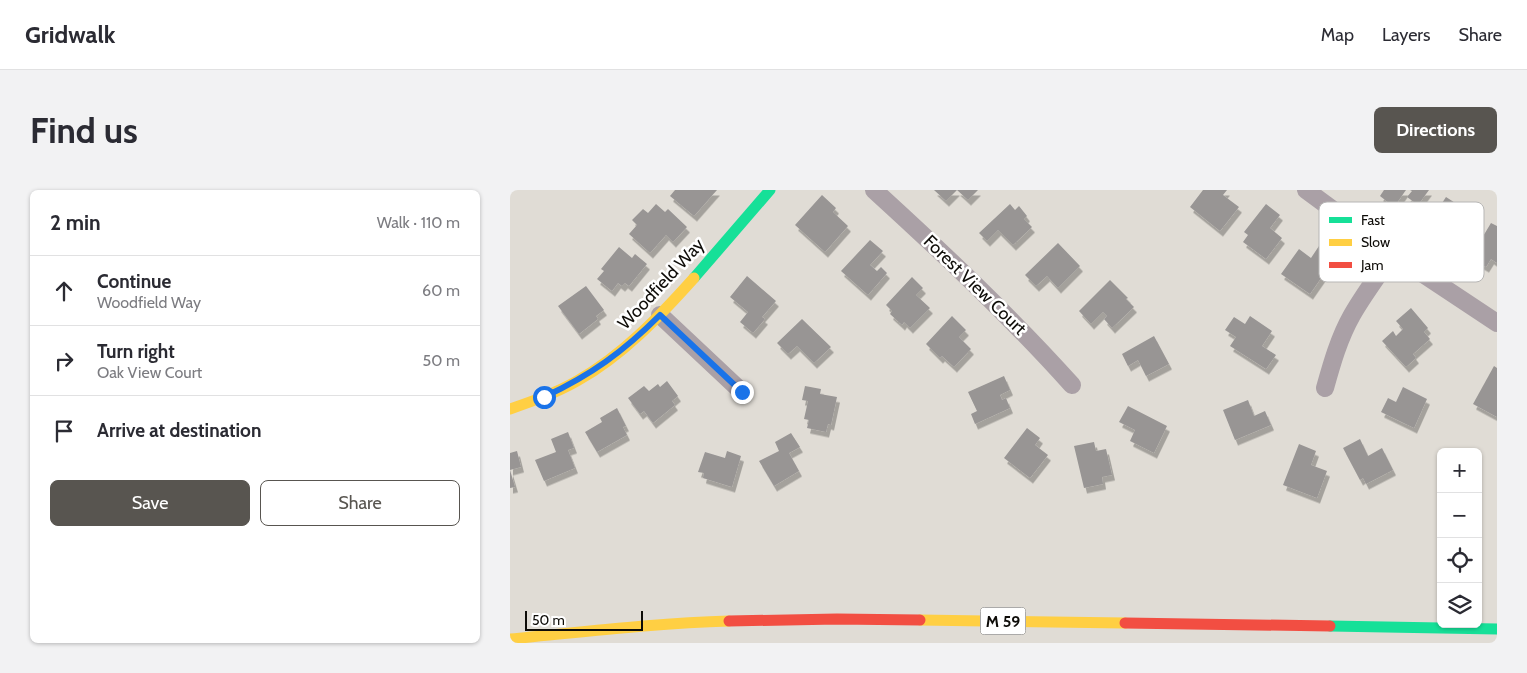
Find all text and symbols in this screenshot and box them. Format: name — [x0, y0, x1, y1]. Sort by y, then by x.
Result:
text: Gridwalk — [25, 20, 115, 49]
text: Map — [1321, 24, 1354, 46]
text: Layers — [1382, 24, 1431, 46]
text: Share — [1459, 24, 1502, 46]
button: Directions — [1374, 107, 1497, 153]
text: Find us — [30, 109, 138, 152]
legend — [1319, 202, 1484, 282]
text: 2 min — [50, 210, 101, 235]
text: Fast — [1361, 211, 1385, 229]
text: Walk · 110 m — [377, 213, 460, 232]
street label: Forest View Court — [919, 230, 1031, 340]
text: Slow — [1361, 233, 1390, 251]
street label: Woodfield Way — [613, 234, 709, 334]
text: Jam — [1360, 256, 1383, 274]
text: Continue — [97, 270, 171, 293]
icon: ahead — [50, 277, 78, 305]
text: 60 m — [422, 281, 460, 300]
text: Woodfield Way — [97, 293, 201, 312]
text: Turn right — [97, 340, 175, 363]
icon: right — [50, 347, 78, 375]
text: 50 m — [423, 351, 460, 370]
text: Oak View Court — [97, 363, 202, 382]
route end — [731, 381, 754, 404]
route start — [533, 386, 556, 409]
icon: arrive — [50, 417, 78, 445]
text: Arrive at destination — [97, 419, 261, 442]
map controls — [1437, 448, 1482, 628]
button: + — [1437, 448, 1482, 493]
button: Save — [50, 480, 250, 526]
button: Share — [260, 480, 460, 526]
button: − — [1437, 493, 1482, 538]
button: locate — [1437, 538, 1482, 583]
button: layers — [1437, 583, 1482, 628]
scale bar — [525, 608, 642, 631]
road number: M 59 — [980, 608, 1026, 634]
text: 50 m — [532, 611, 565, 629]

